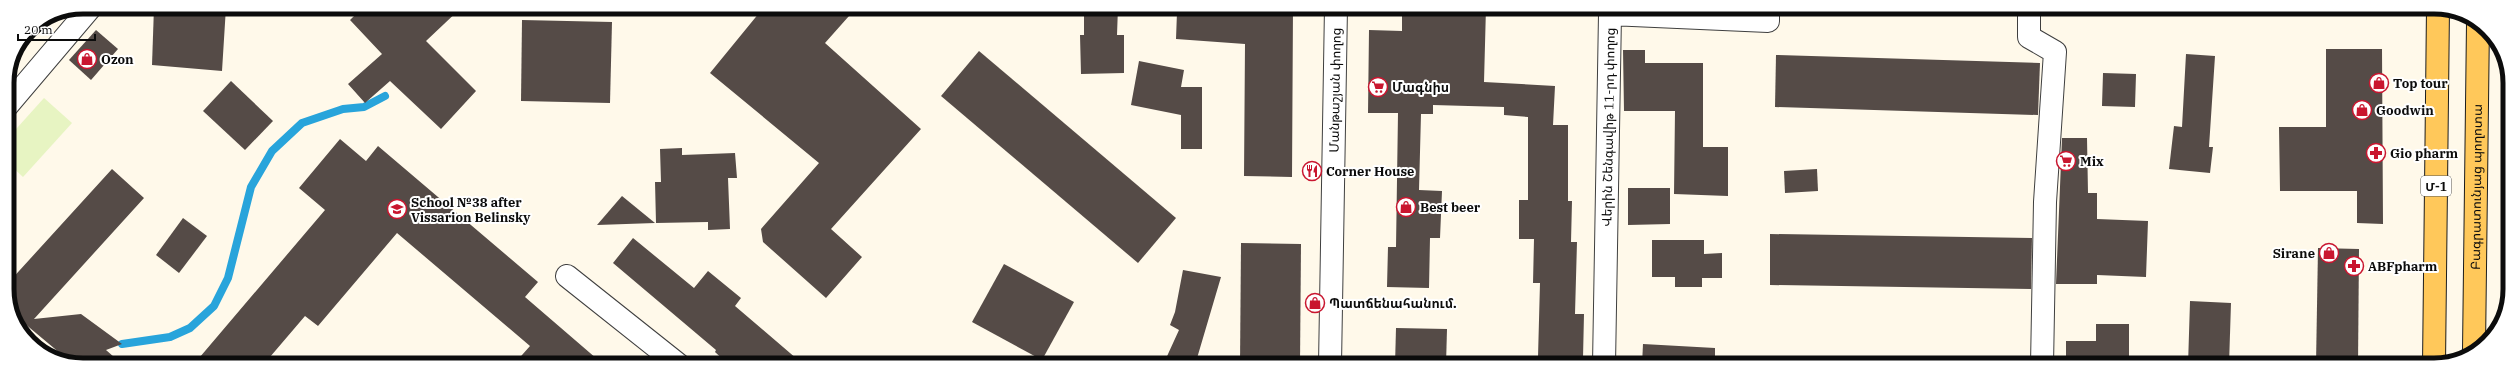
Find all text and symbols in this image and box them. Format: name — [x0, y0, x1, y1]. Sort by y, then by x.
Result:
scale bar — [18, 16, 95, 42]
text: 20 m — [24, 22, 53, 37]
street label: Մանթաշյան փողոց — [1325, 27, 1344, 153]
street label: Վերին Շենգավիթ 11-րդ փողոց — [1598, 27, 1618, 227]
shop icon: Ozon — [76, 48, 98, 70]
place label: Ozon — [101, 51, 134, 68]
shop icon: Top tour — [2368, 72, 2390, 94]
place label: Top tour — [2393, 75, 2448, 92]
supermarket icon: Մագնիս — [1367, 76, 1389, 98]
place label: Մագնիս — [1392, 79, 1449, 96]
shop icon: Goodwin — [2351, 99, 2373, 121]
place label: Goodwin — [2376, 102, 2434, 119]
street label: Բագրատունյաց պողոտա — [2466, 104, 2486, 270]
pharmacy icon: Gio pharm — [2365, 142, 2387, 164]
place label: Gio pharm — [2390, 145, 2459, 162]
supermarket icon: Mix — [2055, 150, 2077, 172]
place label: Mix — [2080, 153, 2104, 170]
restaurant icon: Corner House — [1301, 160, 1323, 182]
place label: Corner House — [1326, 163, 1414, 180]
road number: Մ-1 — [2421, 176, 2451, 196]
place label: School №38 after Vissarion Belinsky — [411, 194, 531, 226]
shop icon: Best beer — [1395, 196, 1417, 218]
school or university icon: School №38 after Vissarion Belinsky — [386, 198, 408, 220]
place label: Best beer — [1420, 199, 1481, 216]
shop icon: Sirane — [2318, 242, 2340, 264]
place label: Sirane — [2273, 245, 2315, 262]
pharmacy icon: ABFpharm — [2343, 255, 2365, 277]
place label: ABFpharm — [2368, 258, 2438, 275]
shop icon: Պատճենահանում. — [1304, 292, 1326, 314]
place label: Պատճենահանում. — [1329, 295, 1457, 312]

